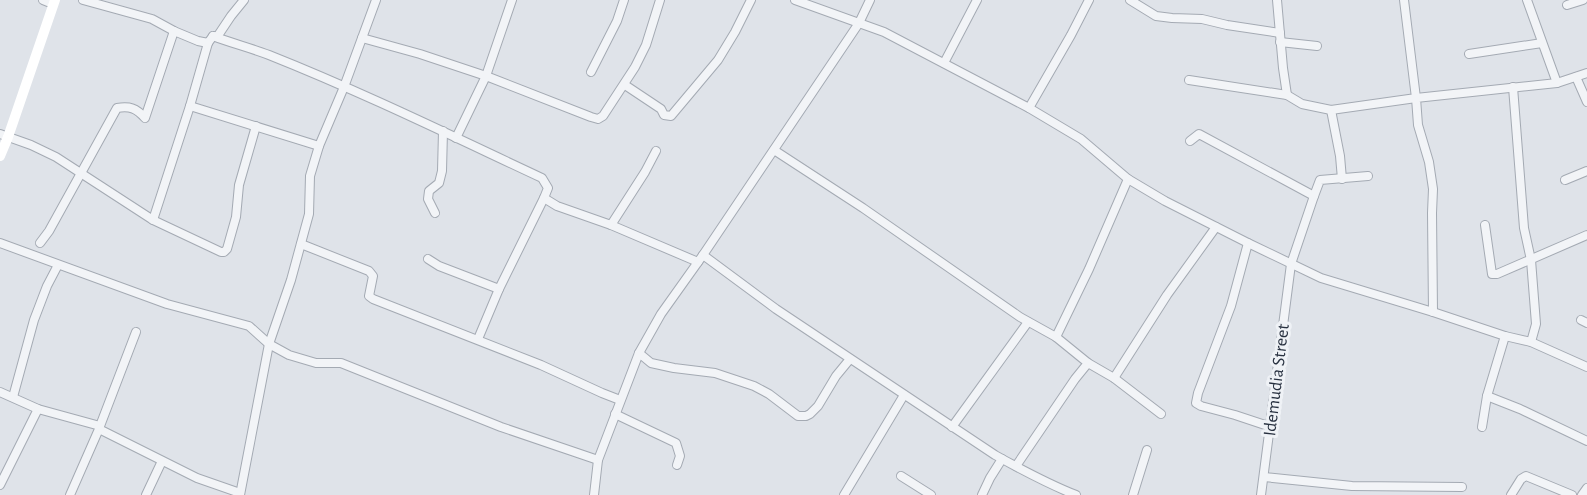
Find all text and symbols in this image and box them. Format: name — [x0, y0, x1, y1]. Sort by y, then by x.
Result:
street label: Idemudia Street — [1261, 323, 1293, 437]

